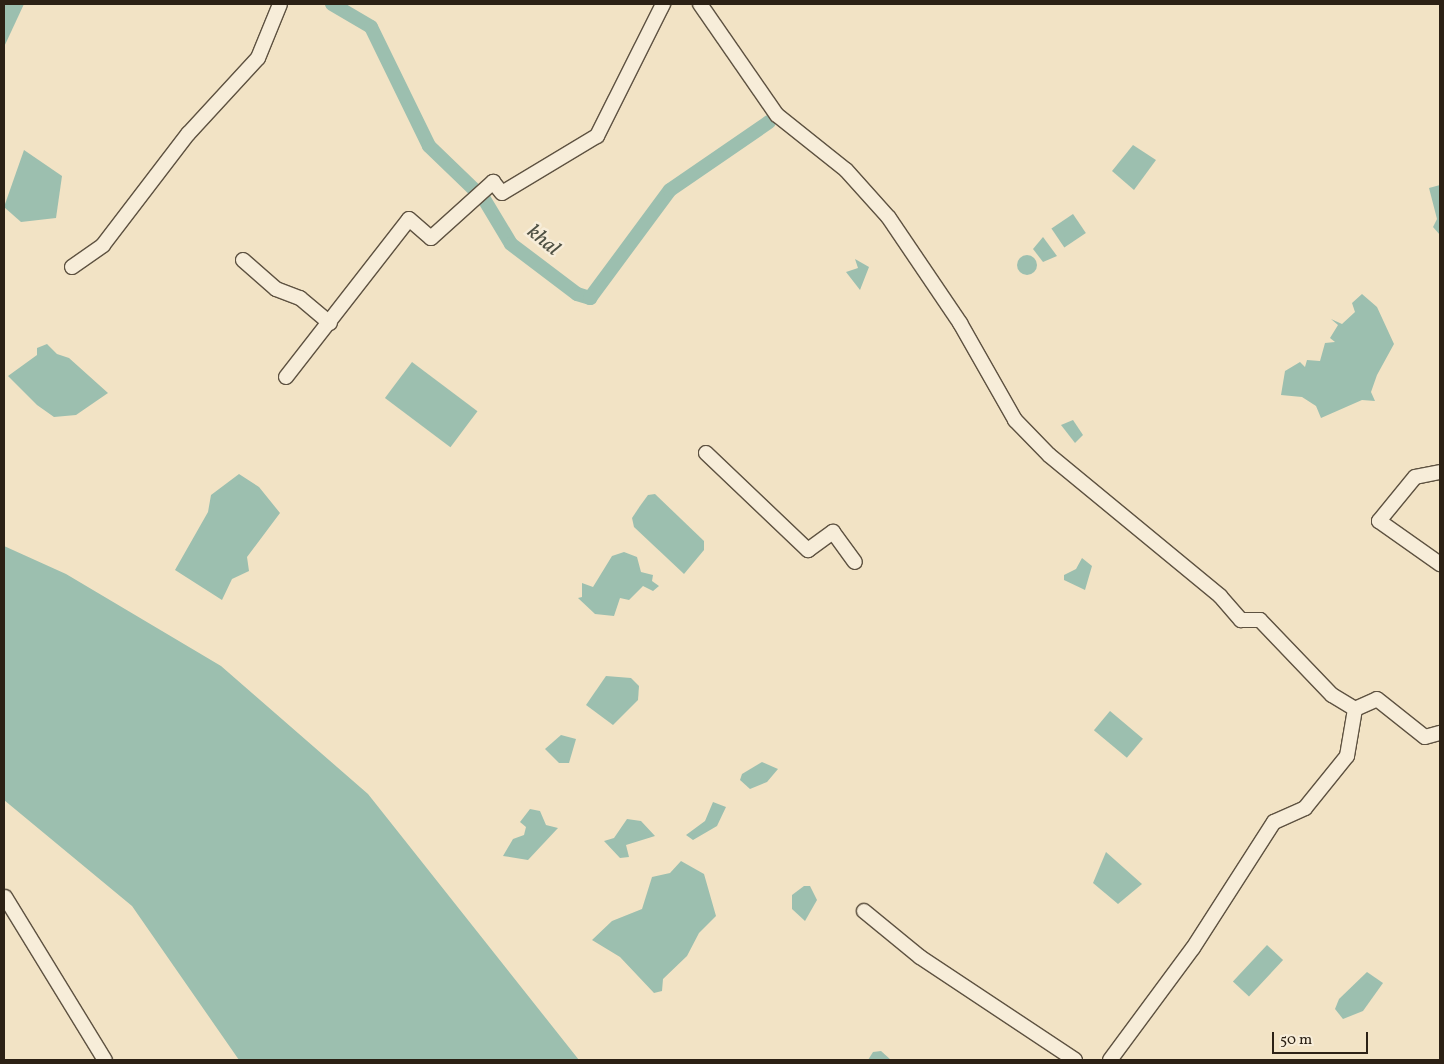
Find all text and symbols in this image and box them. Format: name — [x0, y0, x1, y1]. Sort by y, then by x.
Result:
water label: khal — [521, 220, 565, 262]
scale bar — [1274, 1022, 1370, 1054]
text: 50 m — [1280, 1030, 1312, 1051]

